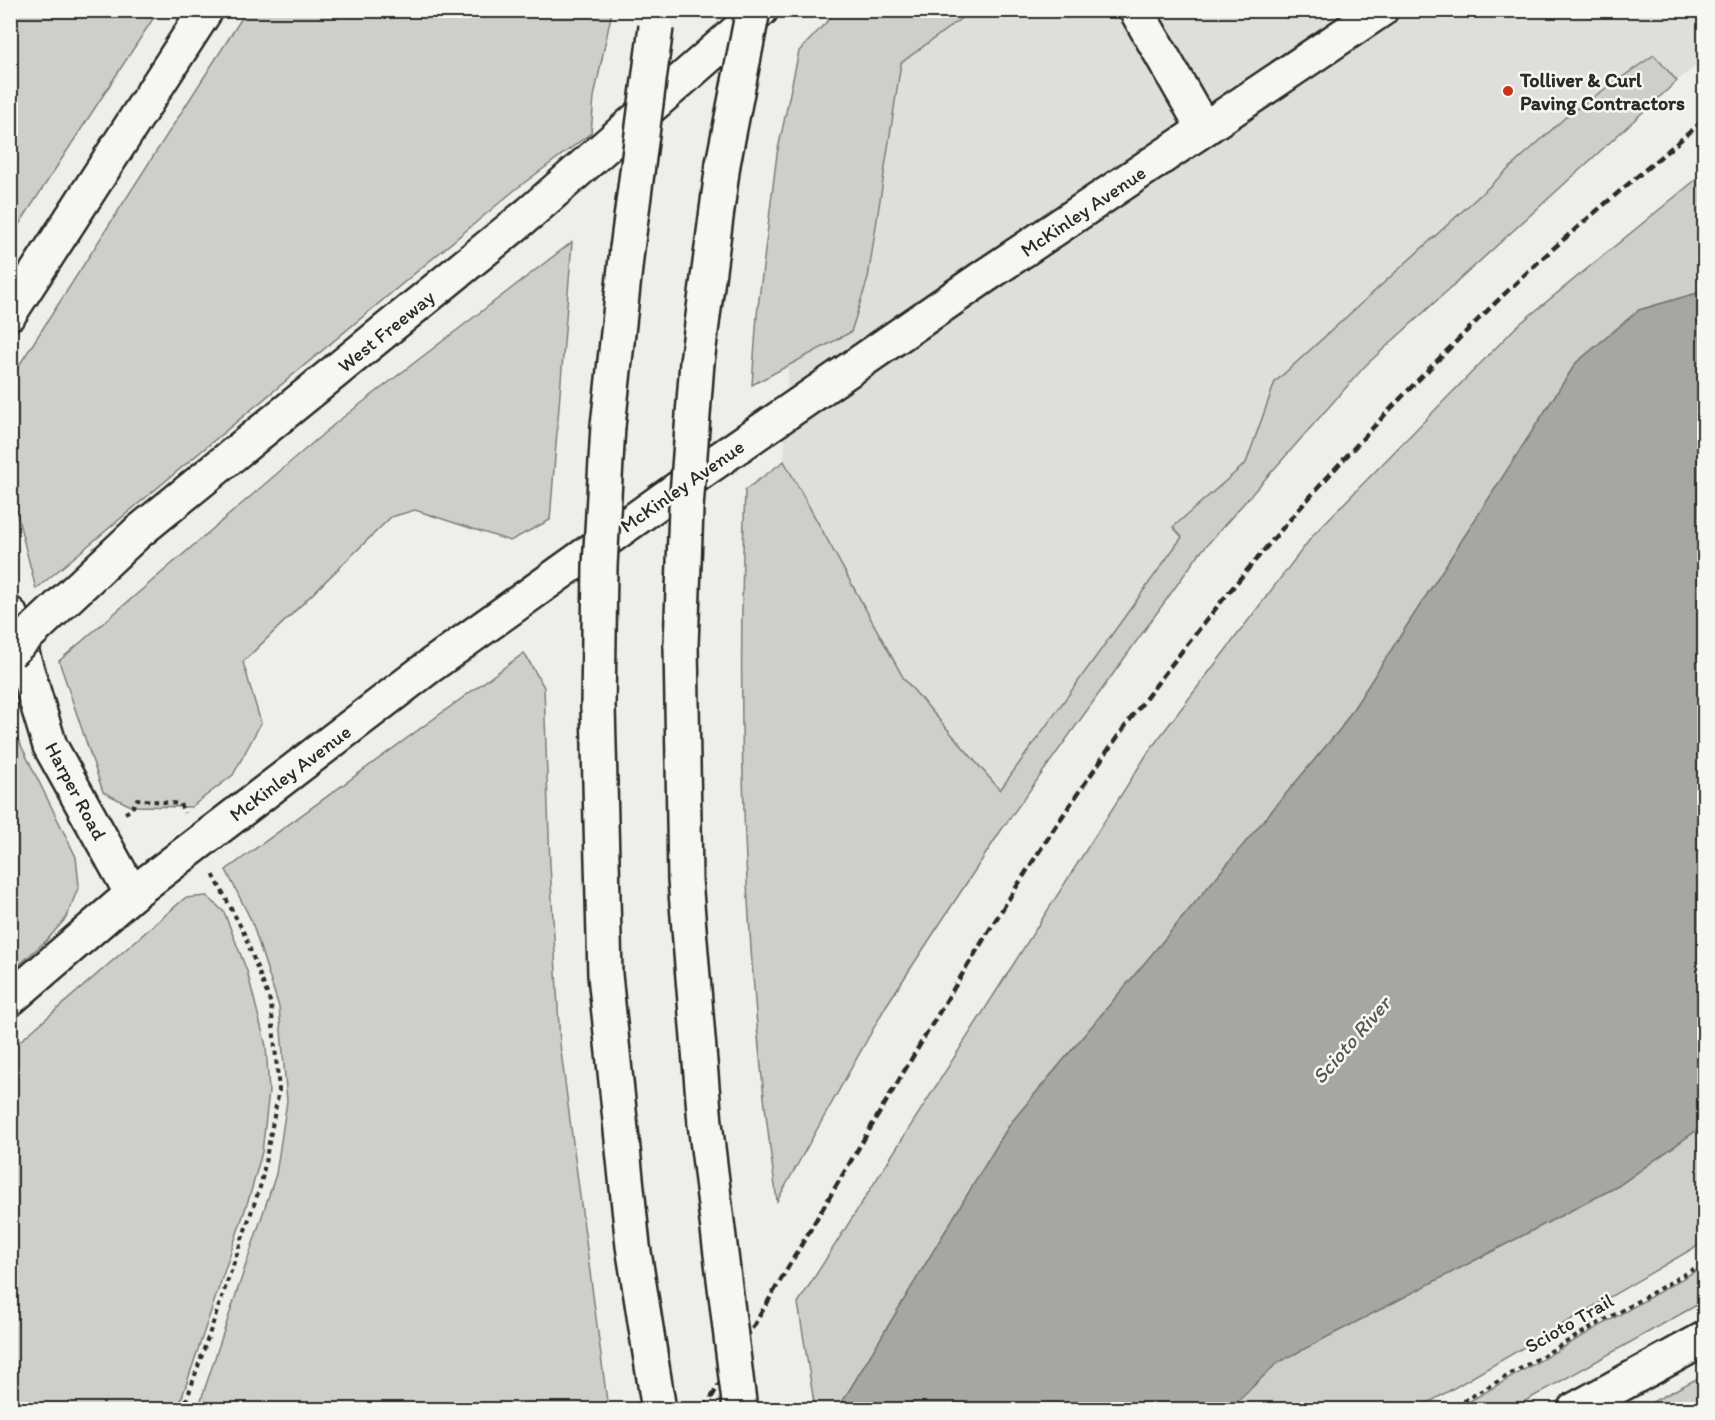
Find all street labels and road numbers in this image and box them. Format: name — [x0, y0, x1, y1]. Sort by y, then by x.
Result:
street label: McKinley Avenue — [1016, 160, 1150, 262]
street label: West Freeway — [333, 284, 440, 377]
street label: McKinley Avenue — [615, 434, 749, 538]
street label: McKinley Avenue — [224, 719, 356, 827]
street label: Harper Road — [40, 738, 112, 844]
street label: Scioto Trail — [1520, 1288, 1618, 1358]

